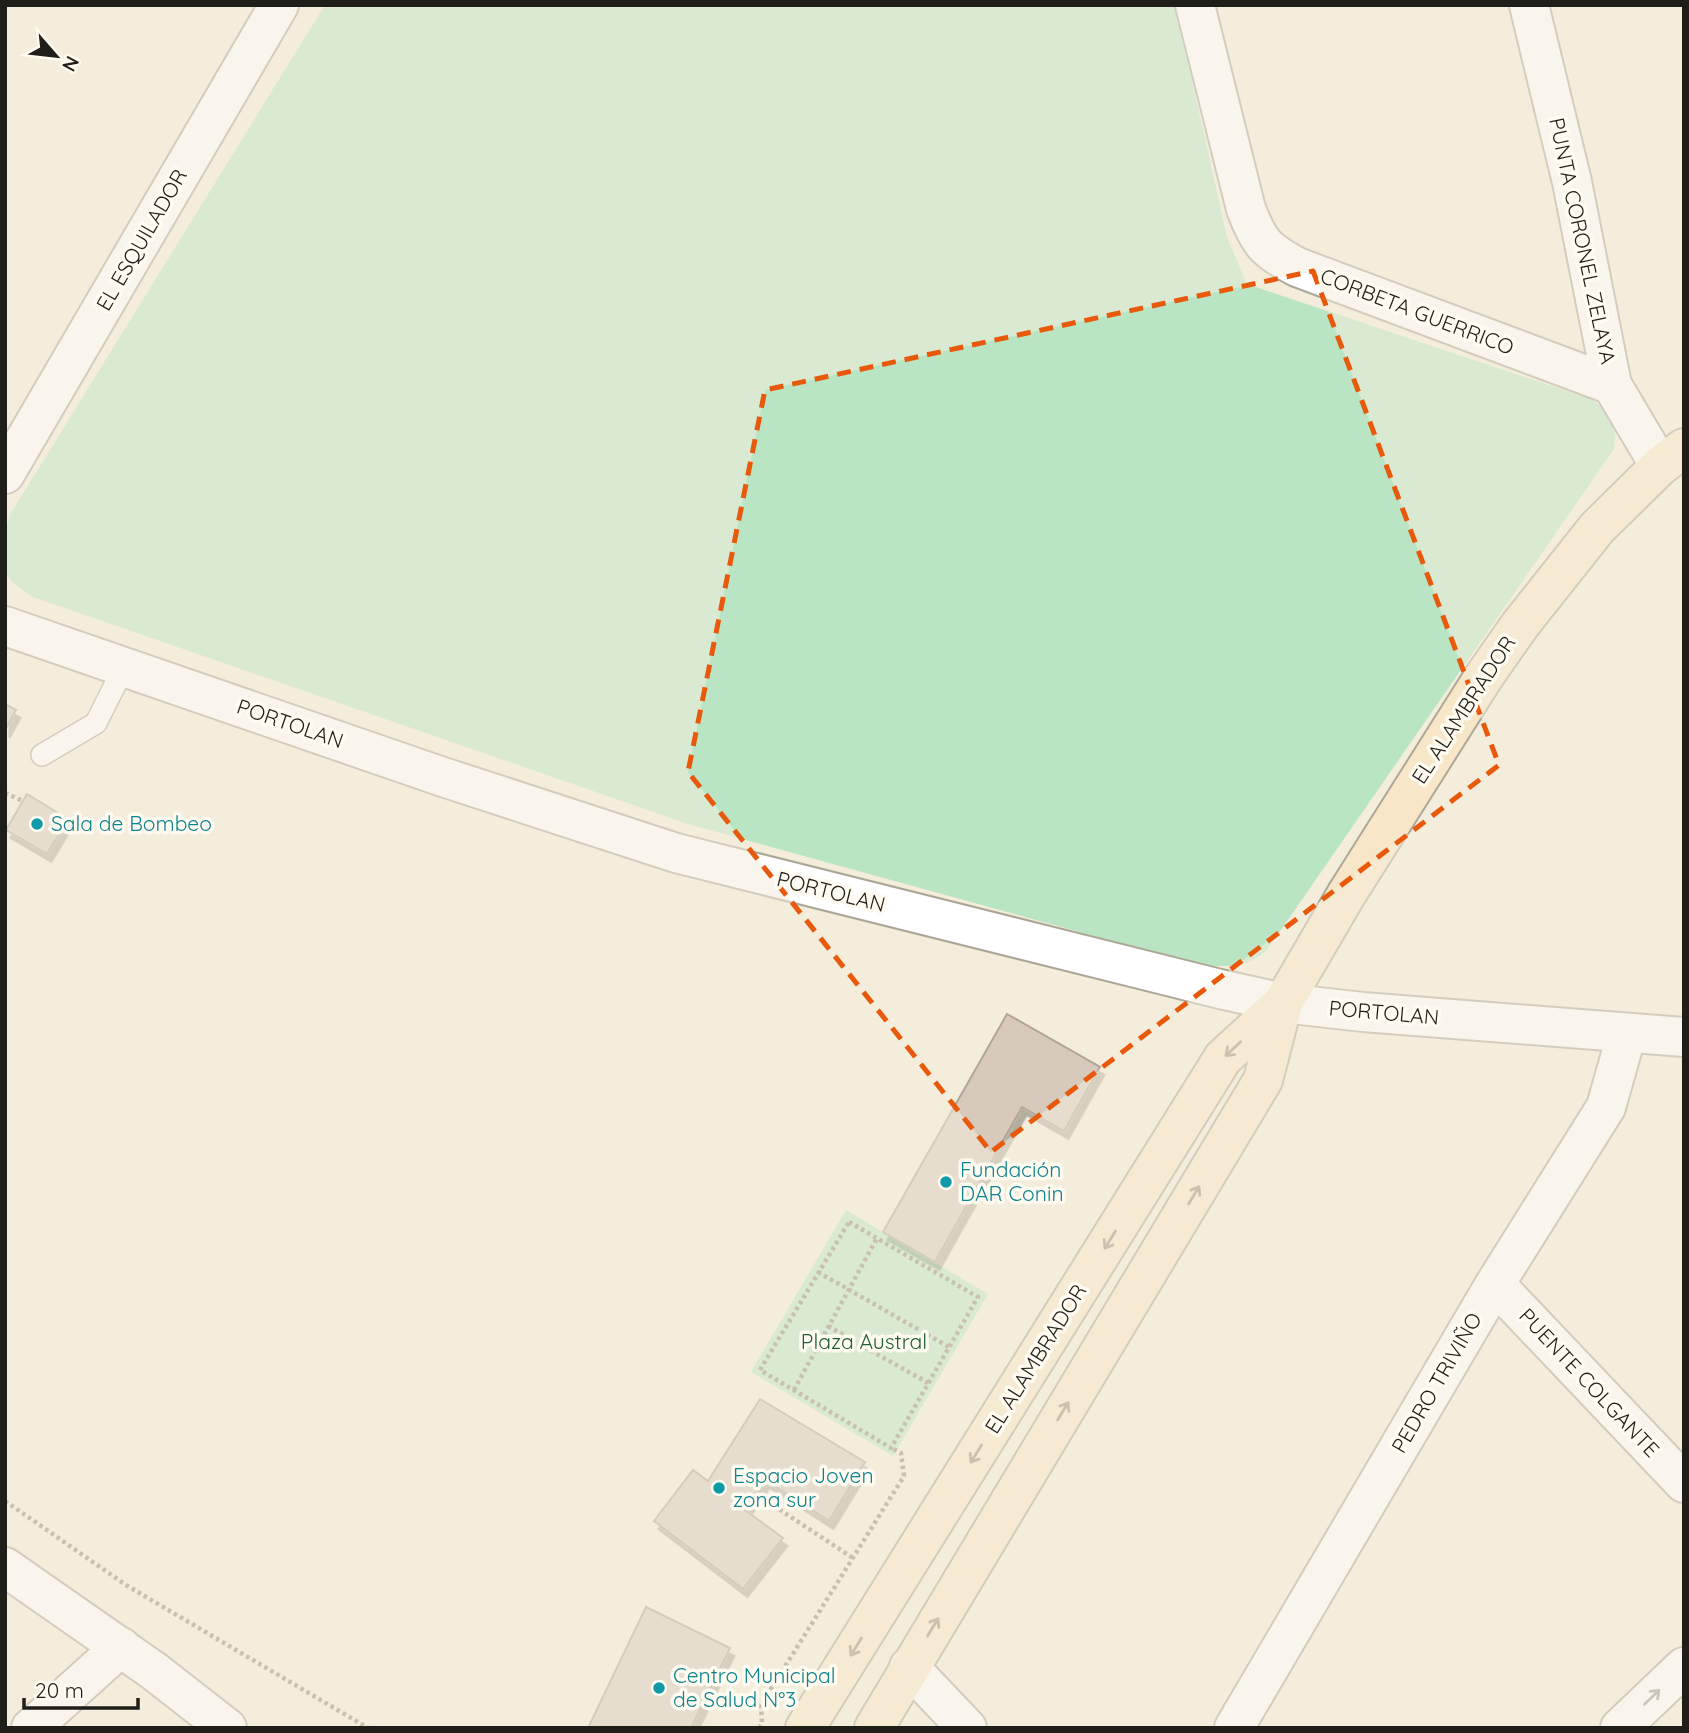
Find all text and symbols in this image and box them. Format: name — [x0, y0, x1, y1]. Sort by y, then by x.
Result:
north arrow — [21, 21, 91, 91]
text: N — [57, 52, 85, 76]
street label: PUNTA CORONEL ZELAYA — [1544, 115, 1622, 366]
street label: EL ESQUILADOR — [90, 164, 192, 315]
street label: CORBETA GUERRICO — [1317, 262, 1518, 360]
street label: EL ALAMBRADOR — [1406, 631, 1521, 788]
street label: PORTOLAN — [234, 693, 347, 753]
place label: Sala de Bombeo — [51, 810, 212, 836]
marker: Sala de Bombeo — [29, 816, 45, 832]
street label: PORTOLAN — [774, 865, 888, 917]
street label: PORTOLAN — [1328, 994, 1440, 1030]
one-way arrow — [1225, 1041, 1242, 1058]
place label: Fundación DAR Conin — [960, 1156, 1064, 1206]
marker: Fundación DAR Conin — [938, 1174, 954, 1190]
one-way arrow — [1187, 1186, 1201, 1206]
one-way arrow — [1102, 1230, 1116, 1250]
street label: EL ALAMBRADOR — [979, 1279, 1092, 1438]
street label: PUENTE COLGANTE — [1514, 1303, 1665, 1462]
street label: PEDRO TRIVIÑO — [1385, 1308, 1487, 1457]
park label: Plaza Austral — [801, 1328, 927, 1354]
one-way arrow — [1057, 1401, 1071, 1421]
one-way arrow — [969, 1444, 984, 1463]
place label: Espacio Joven zona sur — [733, 1462, 874, 1512]
marker: Espacio Joven zona sur — [711, 1480, 727, 1496]
one-way arrow — [926, 1617, 940, 1637]
one-way arrow — [848, 1637, 863, 1656]
place label: Centro Municipal de Salud N°3 — [673, 1662, 835, 1712]
scale bar — [24, 1666, 138, 1710]
text: 20 m — [35, 1677, 84, 1703]
marker: Centro Municipal de Salud N°3 — [651, 1680, 667, 1696]
one-way arrow — [1643, 1689, 1660, 1706]

